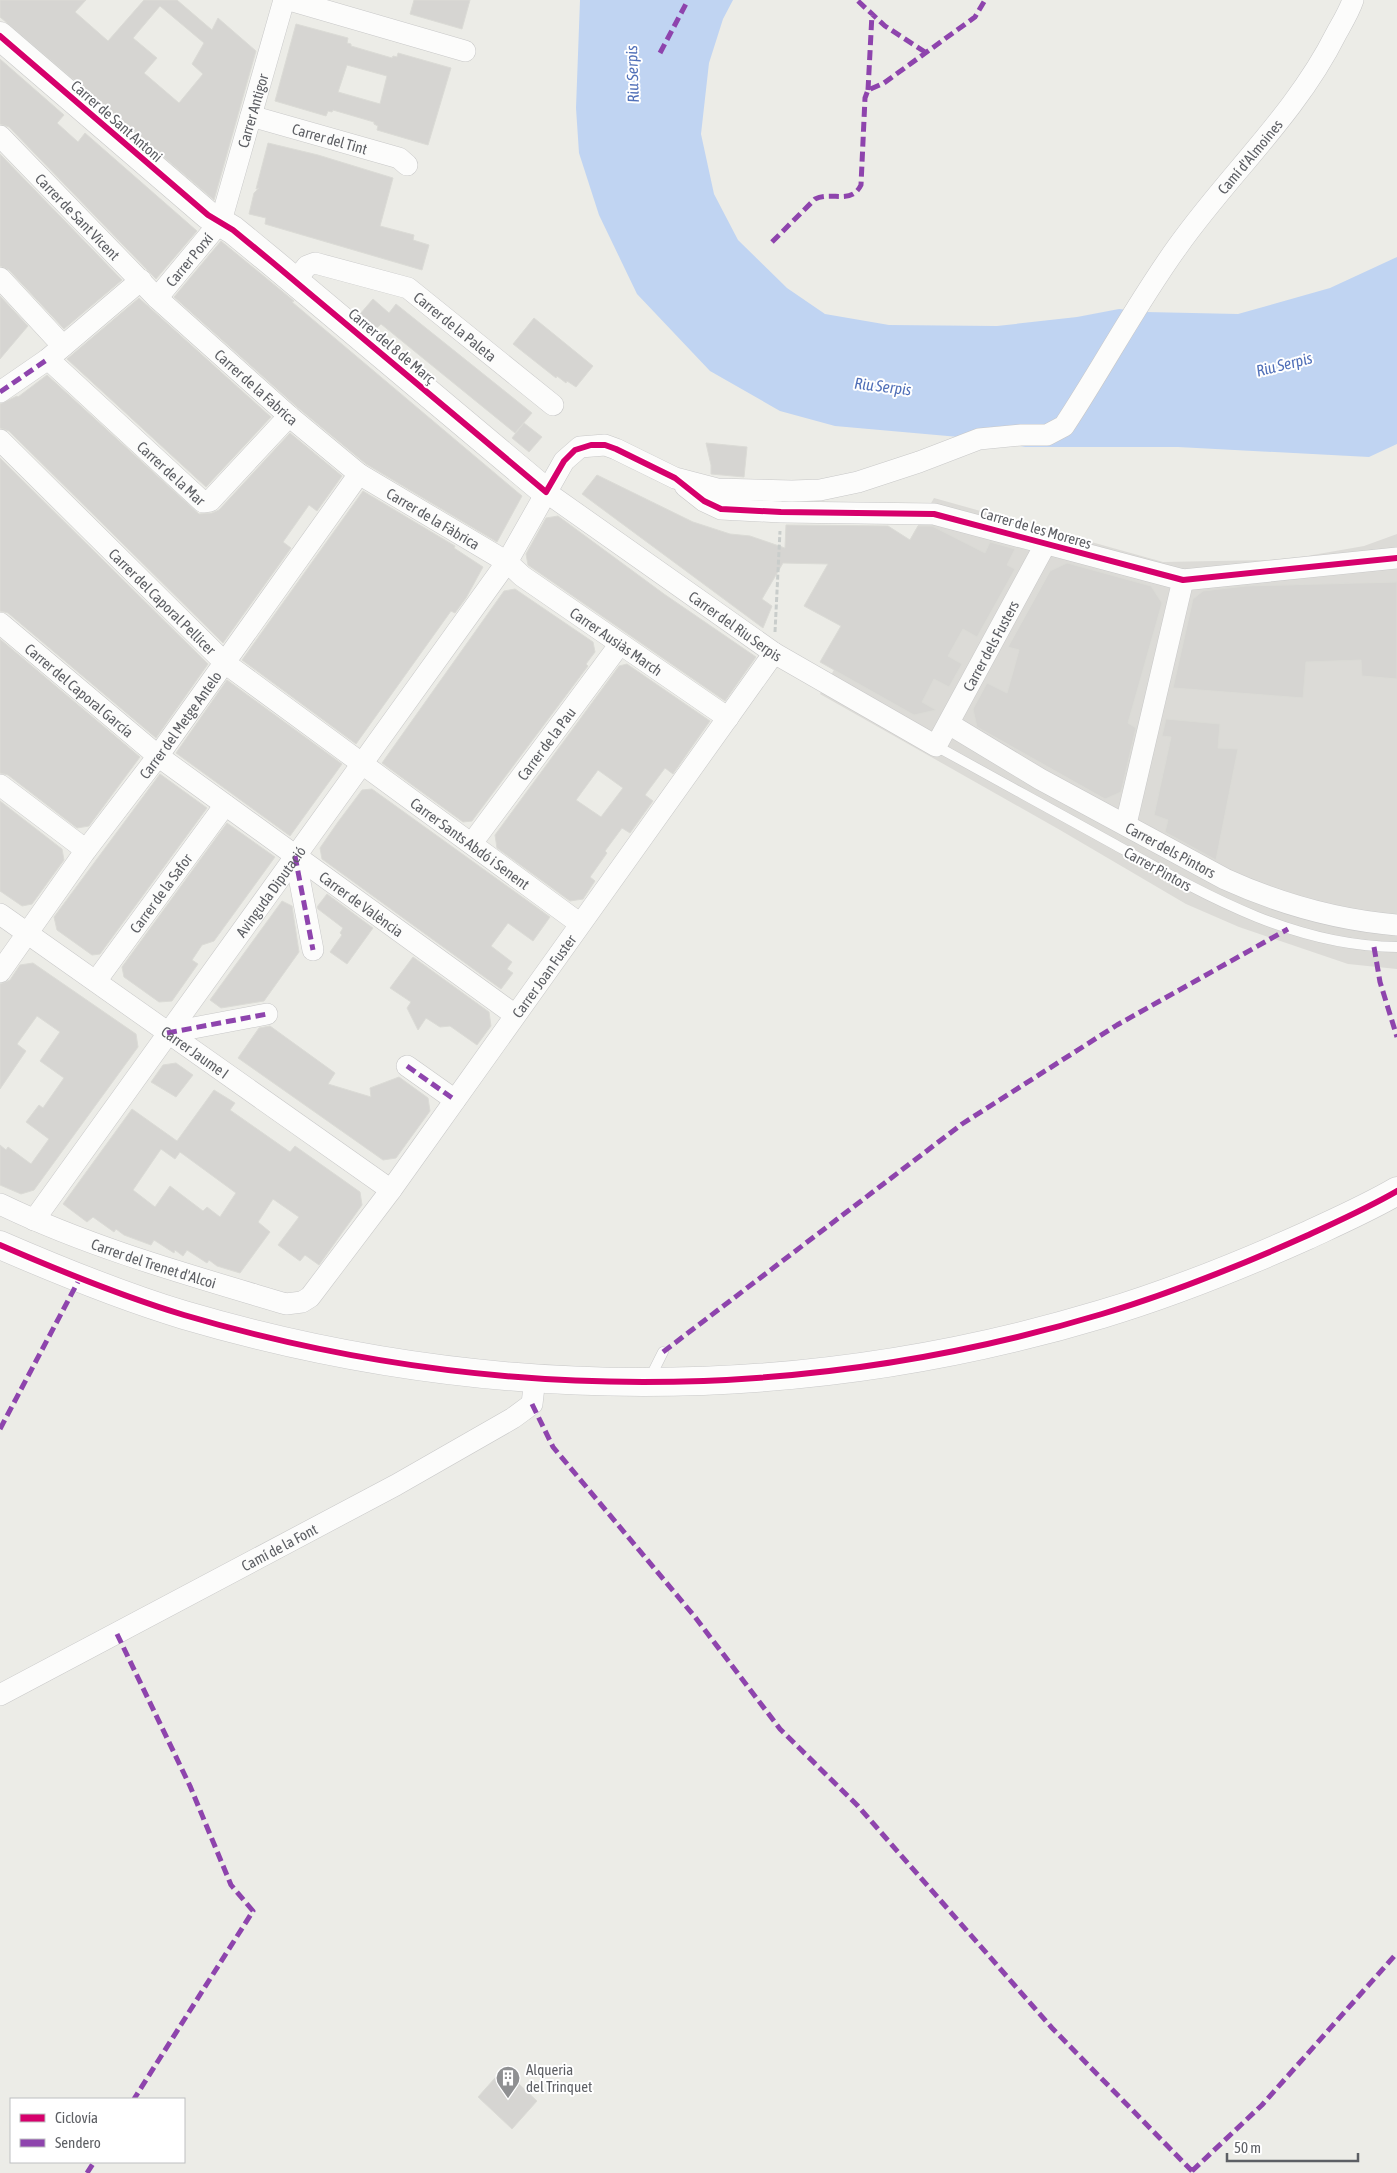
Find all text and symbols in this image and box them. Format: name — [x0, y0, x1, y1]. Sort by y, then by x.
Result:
water label: Riu Serpis — [622, 45, 643, 103]
street label: Carrer Antigor — [234, 71, 271, 149]
street label: Carrer de Sant Antoni — [68, 77, 166, 165]
street label: Camí d'Almoines — [1214, 116, 1285, 197]
street label: Carrer del Tint — [290, 120, 369, 157]
street label: Carrer de Sant Vicent — [32, 170, 124, 263]
street label: Carrer Porxí — [162, 229, 216, 290]
street label: Carrer de la Paleta — [411, 288, 500, 365]
street label: Carrer del 8 de Març — [345, 305, 439, 387]
street label: Carrer de la Fabrica — [212, 345, 301, 428]
water label: Riu Serpis — [1254, 348, 1315, 381]
water label: Riu Serpis — [853, 374, 913, 399]
street label: Carrer de la Mar — [134, 437, 209, 509]
street label: Carrer de la Fàbrica — [384, 484, 483, 552]
street label: Carrer de les Moreres — [979, 504, 1093, 552]
street label: Carrer del Caporal Pellicer — [106, 545, 220, 658]
street label: Carrer del Riu Serpis — [686, 587, 785, 664]
street label: Carrer dels Fusters — [959, 598, 1022, 694]
street label: Carrer Ausiàs March — [567, 603, 666, 679]
street label: Carrer del Caporal García — [22, 640, 137, 740]
street label: Carrer del Metge Antelo — [135, 667, 225, 782]
street label: Carrer de la Pau — [513, 704, 579, 783]
street label: Carrer Sants Abdó i Senent — [407, 794, 533, 892]
street label: Carrer dels Pintors — [1123, 818, 1219, 881]
street label: Avinguda Diputació — [232, 842, 309, 940]
street label: Carrer Pintors — [1121, 843, 1195, 895]
street label: Carrer de la Safor — [126, 850, 195, 936]
street label: Carrer de València — [316, 868, 407, 940]
street label: Carrer Joan Fuster — [508, 931, 579, 1021]
street label: Carrer Jaume I — [158, 1022, 232, 1081]
street label: Carrer del Trenet d'Alcoi — [89, 1235, 218, 1291]
street label: Camí de la Font — [238, 1520, 320, 1574]
place label: Alqueria del Trinquet — [526, 2061, 592, 2095]
building icon: Alqueria del Trinquet — [495, 2065, 521, 2099]
legend — [10, 2098, 185, 2163]
text: Ciclovía — [55, 2109, 98, 2126]
scale bar — [1227, 2130, 1358, 2162]
text: Sendero — [55, 2134, 101, 2151]
text: 50 m — [1234, 2139, 1261, 2156]

